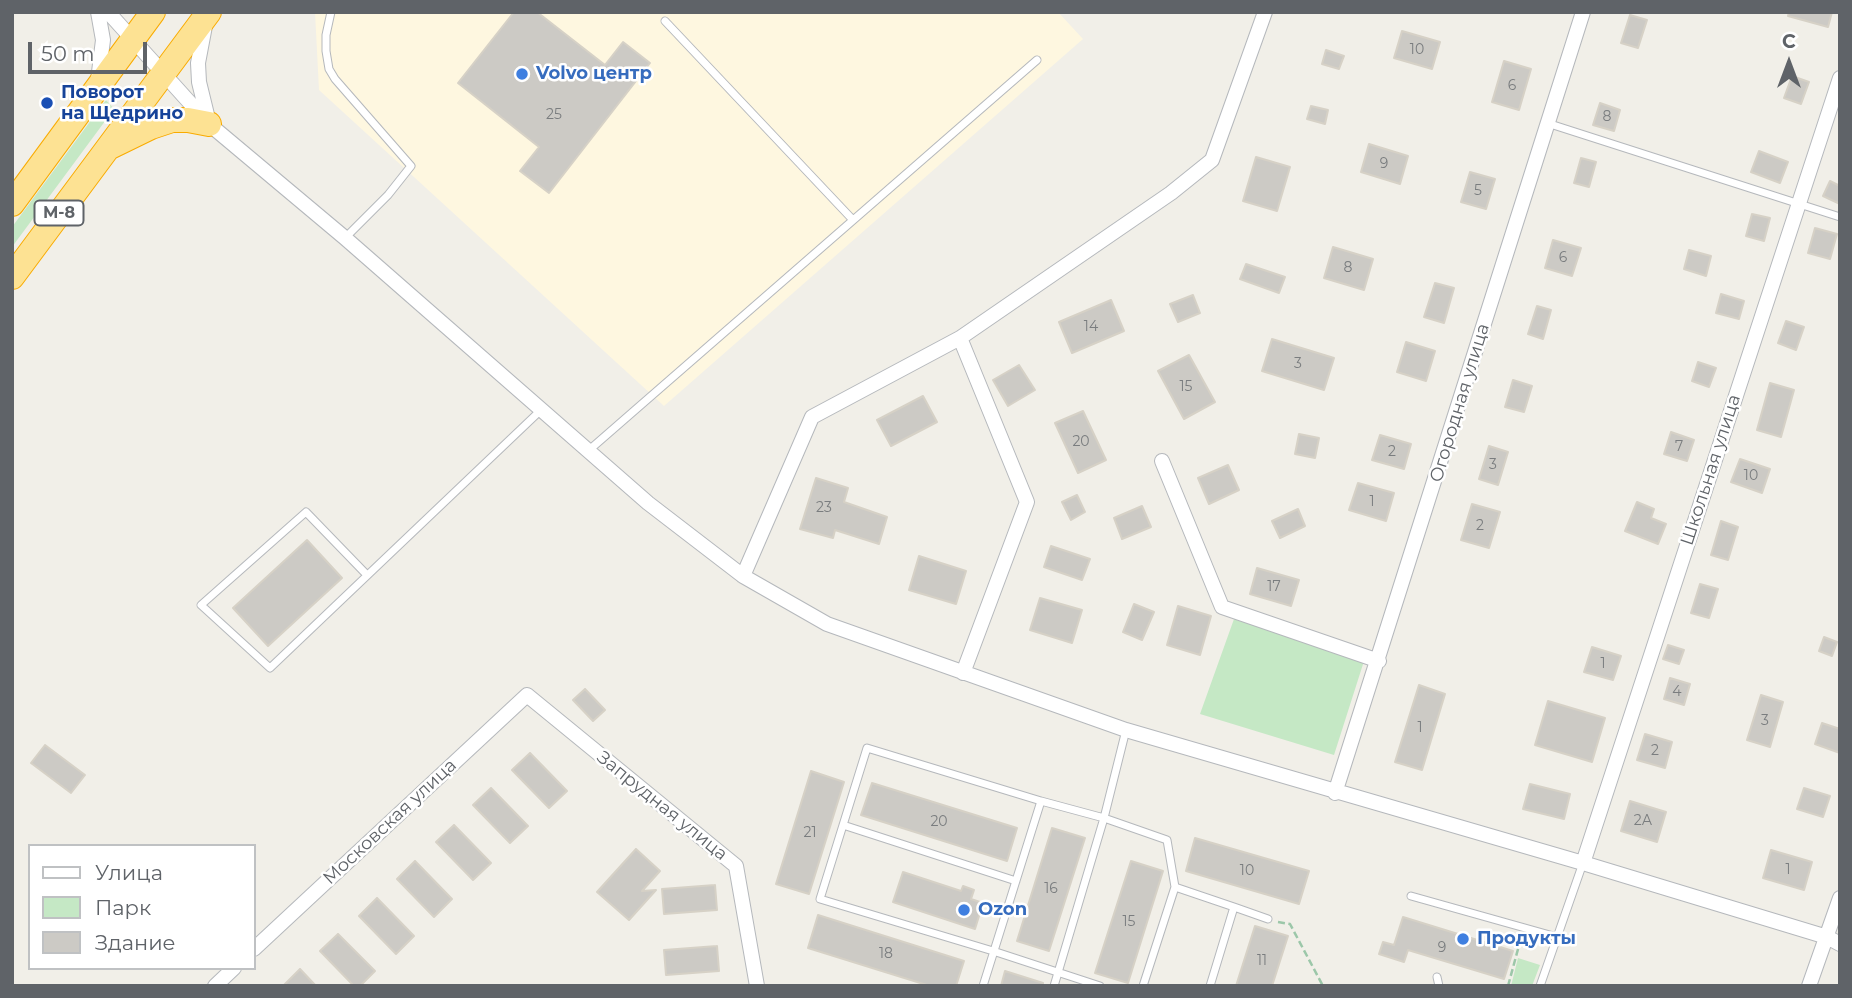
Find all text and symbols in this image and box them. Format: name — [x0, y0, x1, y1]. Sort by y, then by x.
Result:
scale bar — [32, 28, 150, 72]
north arrow — [1754, 28, 1824, 98]
text: С — [1782, 30, 1796, 53]
text: 50 m — [41, 41, 95, 66]
house number: 10 — [1410, 42, 1424, 58]
place label: Volvo центр — [536, 63, 652, 85]
marker: Volvo центр — [514, 66, 530, 82]
house number: 6 — [1508, 78, 1516, 94]
place label: Поворот на Щедрино — [61, 82, 183, 124]
marker: Поворот на Щедрино — [39, 95, 55, 111]
house number: 25 — [546, 107, 562, 123]
house number: 8 — [1603, 109, 1611, 125]
house number: 9 — [1380, 156, 1388, 172]
house number: 5 — [1474, 183, 1482, 199]
road number: М-8 — [34, 200, 84, 226]
house number: 6 — [1559, 250, 1567, 266]
house number: 8 — [1344, 260, 1352, 276]
house number: 14 — [1084, 319, 1098, 335]
street label: Огородная улица — [1426, 321, 1494, 485]
house number: 3 — [1294, 356, 1302, 372]
house number: 15 — [1180, 379, 1192, 395]
street label: Школьная улица — [1676, 392, 1746, 548]
house number: 20 — [1072, 434, 1090, 450]
house number: 7 — [1675, 439, 1683, 455]
house number: 2 — [1388, 444, 1396, 460]
house number: 3 — [1489, 457, 1497, 473]
house number: 10 — [1744, 468, 1758, 484]
house number: 1 — [1369, 494, 1375, 510]
house number: 23 — [816, 500, 832, 516]
house number: 2 — [1476, 518, 1484, 534]
house number: 17 — [1267, 579, 1281, 595]
house number: 1 — [1600, 656, 1606, 672]
house number: 4 — [1672, 684, 1682, 700]
house number: 3 — [1761, 713, 1769, 729]
house number: 1 — [1417, 720, 1423, 736]
house number: 2 — [1651, 743, 1659, 759]
street label: Запрудная улица — [592, 747, 732, 865]
street label: Московская улица — [319, 755, 461, 889]
house number: 2А — [1634, 813, 1652, 829]
house number: 20 — [930, 814, 948, 830]
house number: 21 — [803, 825, 817, 841]
legend — [28, 844, 256, 970]
text: Улица — [95, 860, 163, 885]
house number: 1 — [1785, 862, 1791, 878]
house number: 10 — [1240, 863, 1254, 879]
house number: 16 — [1044, 881, 1058, 897]
text: Парк — [95, 895, 151, 920]
place label: Ozon — [978, 899, 1027, 921]
marker: Ozon — [956, 902, 972, 918]
house number: 15 — [1123, 914, 1135, 930]
place label: Продукты — [1477, 928, 1576, 950]
text: Здание — [95, 930, 176, 955]
marker: Продукты — [1455, 931, 1471, 947]
house number: 9 — [1438, 940, 1446, 956]
house number: 18 — [879, 946, 893, 962]
house number: 11 — [1257, 953, 1267, 969]

